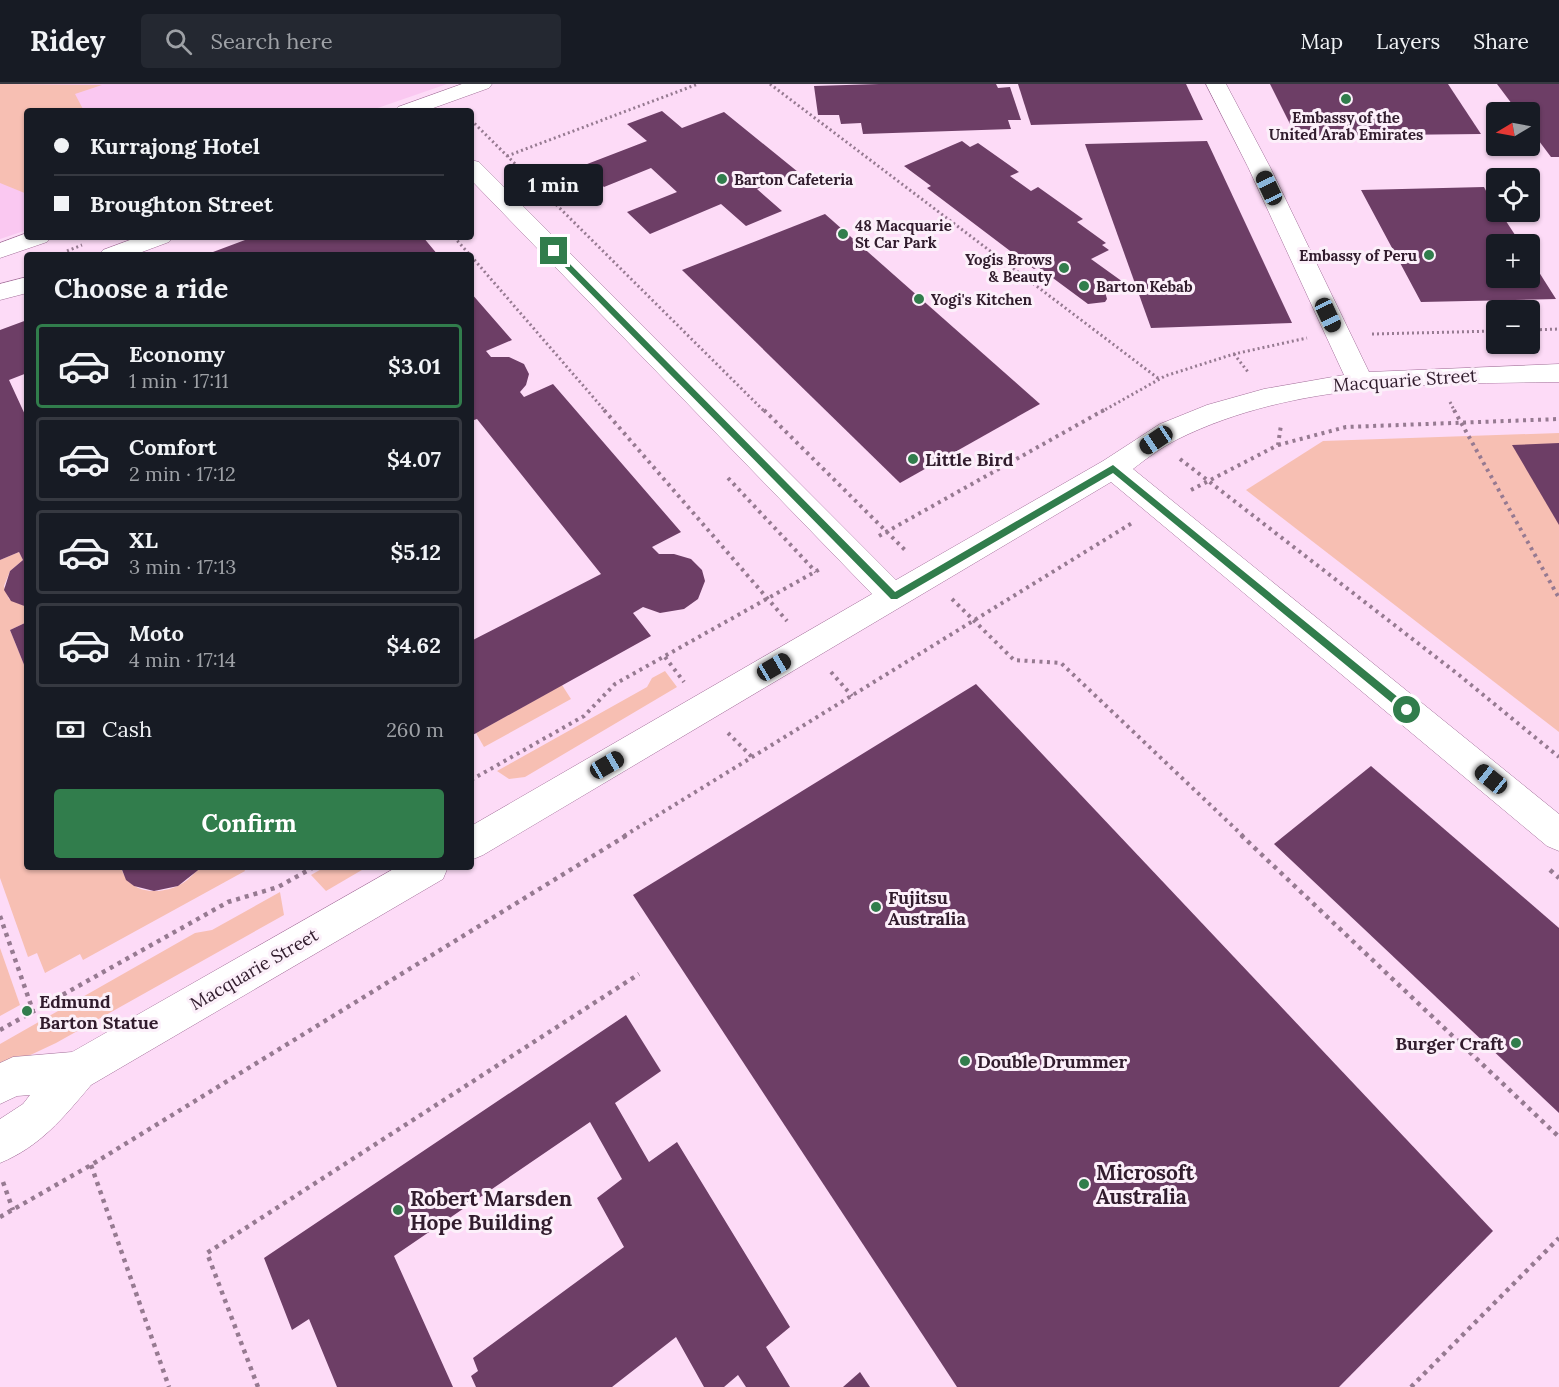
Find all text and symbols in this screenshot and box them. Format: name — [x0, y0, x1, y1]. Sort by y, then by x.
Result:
search box — [141, 14, 561, 68]
text: Ridey — [30, 23, 105, 59]
icon: search — [162, 25, 195, 58]
text: Search here — [210, 27, 333, 55]
text: Map — [1300, 28, 1343, 55]
text: Layers — [1376, 28, 1440, 55]
text: Share — [1473, 28, 1529, 55]
marker: Embassy of the United Arab Emirates — [1339, 92, 1353, 106]
north arrow — [1486, 102, 1540, 156]
map controls — [1486, 102, 1540, 354]
place label: Embassy of the United Arab Emirates — [1269, 108, 1423, 144]
text: Kurrajong Hotel — [90, 132, 260, 160]
callout: 1 min — [504, 164, 604, 206]
car — [1253, 168, 1285, 208]
button: locate — [1486, 168, 1540, 222]
place label: Barton Cafeteria — [734, 170, 853, 189]
text: 1 min — [528, 172, 579, 197]
marker: Barton Cafeteria — [715, 172, 729, 186]
text: Broughton Street — [90, 190, 273, 218]
place label: 48 Macquarie St Car Park — [855, 216, 952, 252]
marker: 48 Macquarie St Car Park — [836, 227, 850, 241]
button: + — [1486, 234, 1540, 288]
route end — [540, 237, 567, 264]
place label: Embassy of Peru — [1299, 246, 1417, 265]
marker: Embassy of Peru — [1422, 248, 1436, 262]
place label: Yogis Brows & Beauty — [965, 250, 1053, 286]
marker: Yogis Brows & Beauty — [1057, 261, 1071, 275]
text: Choose a ride — [54, 271, 228, 305]
place label: Barton Kebab — [1096, 277, 1193, 296]
marker: Barton Kebab — [1077, 279, 1091, 293]
place label: Yogi's Kitchen — [931, 290, 1033, 309]
marker: Yogi's Kitchen — [912, 292, 926, 306]
car — [1312, 295, 1344, 335]
button: − — [1486, 300, 1540, 354]
icon: car — [57, 339, 111, 393]
text: Economy — [129, 340, 225, 368]
text: $3.01 — [388, 352, 441, 380]
street label: Macquarie Street — [1332, 364, 1478, 396]
text: 1 min · 17:11 — [129, 368, 229, 393]
car — [1136, 422, 1176, 458]
icon: car — [57, 432, 111, 486]
text: Comfort — [129, 433, 217, 461]
text: $4.07 — [387, 445, 441, 473]
place label: Little Bird — [925, 448, 1014, 471]
marker: Little Bird — [906, 452, 920, 466]
text: 2 min · 17:12 — [129, 461, 236, 486]
icon: car — [57, 525, 111, 579]
text: XL — [129, 526, 158, 554]
text: $5.12 — [390, 538, 441, 566]
text: 3 min · 17:13 — [129, 554, 236, 579]
icon: car — [57, 618, 111, 672]
text: Moto — [129, 619, 184, 647]
text: $4.62 — [387, 631, 441, 659]
text: 4 min · 17:14 — [129, 647, 236, 672]
car — [754, 650, 794, 684]
route start — [1393, 696, 1420, 723]
icon: cash — [54, 713, 87, 746]
text: Cash — [102, 715, 152, 743]
text: 260 m — [386, 717, 444, 742]
car — [587, 748, 627, 782]
car — [1471, 761, 1511, 797]
button: Confirm — [54, 789, 444, 858]
place label: Fujitsu Australia — [888, 886, 966, 930]
marker: Fujitsu Australia — [869, 900, 883, 914]
street label: Macquarie Street — [186, 923, 322, 1015]
place label: Edmund Barton Statue — [39, 990, 159, 1034]
marker: Edmund Barton Statue — [20, 1004, 34, 1018]
place label: Burger Craft — [1395, 1032, 1505, 1055]
marker: Burger Craft — [1509, 1036, 1523, 1050]
place label: Double Drummer — [977, 1050, 1127, 1073]
marker: Double Drummer — [958, 1054, 972, 1068]
place label: Microsoft Australia — [1096, 1159, 1195, 1210]
marker: Microsoft Australia — [1077, 1177, 1091, 1191]
place label: Robert Marsden Hope Building — [410, 1185, 572, 1236]
marker: Robert Marsden Hope Building — [391, 1203, 405, 1217]

